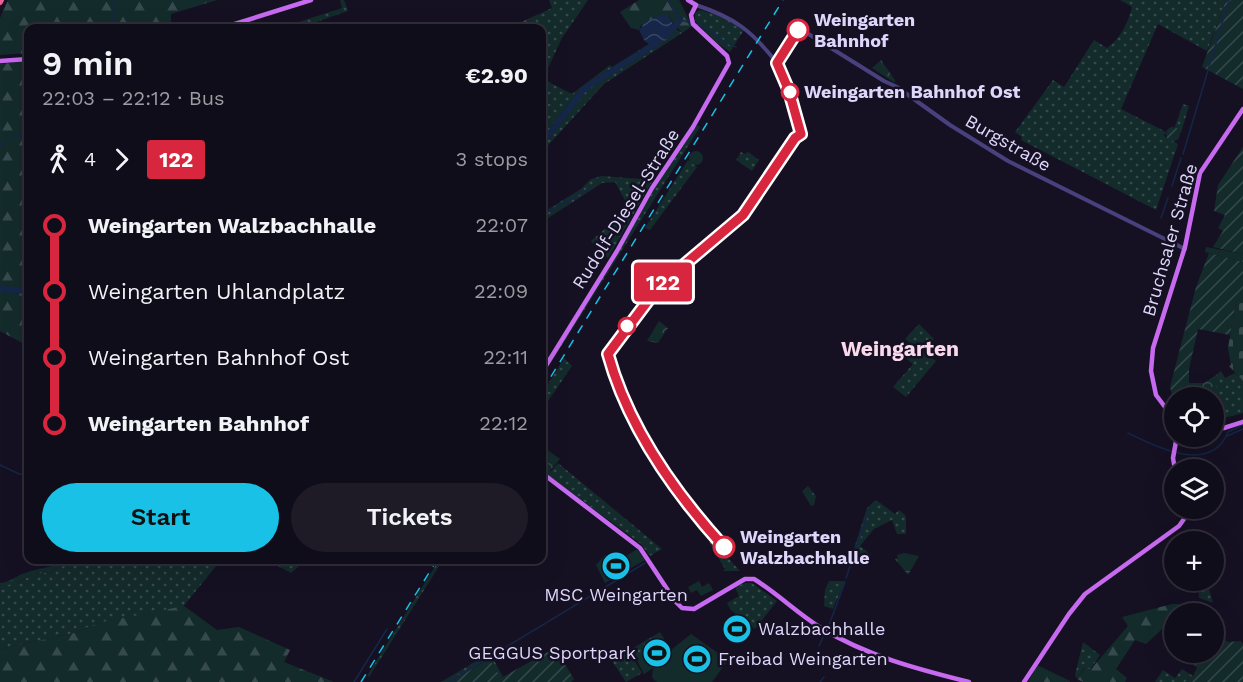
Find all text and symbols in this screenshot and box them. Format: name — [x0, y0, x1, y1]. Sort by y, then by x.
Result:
place label: Weingarten Bahnhof — [814, 9, 915, 51]
marker: Weingarten Bahnhof — [787, 19, 809, 41]
text: 9 min — [42, 44, 133, 83]
text: €2.90 — [465, 63, 528, 88]
place label: Weingarten Bahnhof Ost — [804, 81, 1021, 102]
marker: Weingarten Bahnhof Ost — [781, 83, 799, 101]
text: 22:03 – 22:12 · Bus — [42, 86, 225, 110]
street label: Burgstraße — [962, 110, 1055, 175]
street label: Rudolf-Diesel-Straße — [568, 125, 683, 293]
icon: walk — [42, 143, 75, 176]
icon: forward — [105, 143, 138, 176]
text: 4 — [84, 147, 96, 171]
text: 122 — [159, 147, 193, 172]
text: 3 stops — [456, 147, 528, 171]
street label: Bruchsaler Straße — [1138, 161, 1201, 319]
text: Weingarten Walzbachhalle — [88, 213, 376, 238]
text: 22:07 — [476, 213, 528, 237]
line badge: 122 — [628, 262, 698, 302]
text: 122 — [646, 270, 680, 295]
text: Weingarten Uhlandplatz — [88, 279, 345, 304]
text: 22:09 — [474, 279, 528, 303]
unlabelled marker — [618, 317, 636, 335]
district label: Weingarten — [841, 336, 959, 361]
text: Weingarten Bahnhof Ost — [88, 345, 349, 370]
text: 22:11 — [483, 345, 528, 369]
map controls — [1164, 387, 1224, 663]
button: locate — [1164, 387, 1224, 447]
text: Weingarten Bahnhof — [88, 411, 309, 436]
text: 22:12 — [479, 411, 528, 435]
button: layers — [1164, 459, 1224, 519]
button: Start — [42, 483, 279, 552]
button: Tickets — [291, 483, 528, 552]
place label: Weingarten Walzbachhalle — [740, 526, 870, 568]
button: + — [1164, 531, 1224, 591]
marker: Weingarten Walzbachhalle — [713, 536, 735, 558]
sports icon: MSC Weingarten — [600, 550, 632, 582]
place label: MSC Weingarten — [544, 584, 688, 605]
button: − — [1164, 603, 1224, 663]
sports icon: Walzbachhalle — [721, 613, 753, 645]
place label: Walzbachhalle — [758, 618, 885, 639]
sports icon: GEGGUS Sportpark — [641, 637, 673, 669]
place label: GEGGUS Sportpark — [468, 642, 636, 663]
sports icon: Freibad Weingarten — [681, 643, 713, 675]
place label: Freibad Weingarten — [718, 648, 888, 669]

